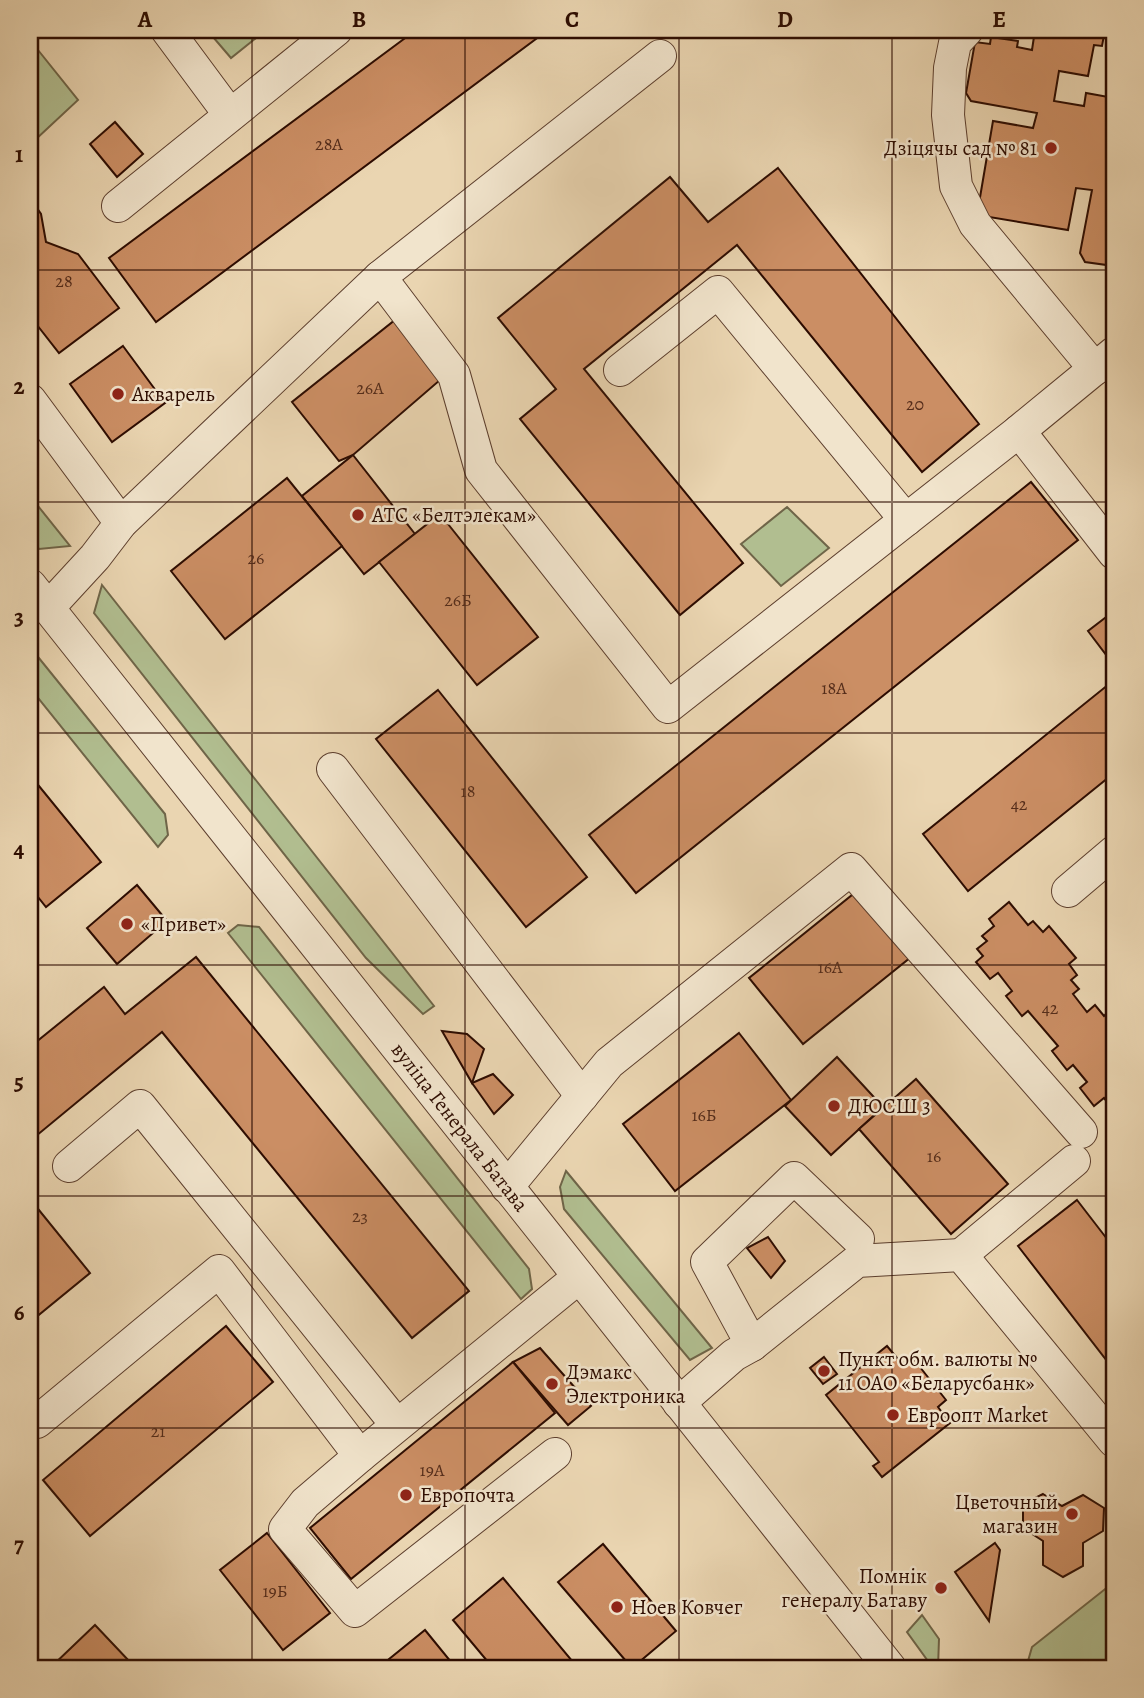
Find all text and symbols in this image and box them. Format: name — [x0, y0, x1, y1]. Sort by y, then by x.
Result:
text: A — [137, 4, 153, 35]
text: B — [352, 4, 366, 35]
text: C — [565, 4, 579, 35]
text: D — [777, 4, 793, 35]
text: E — [992, 4, 1006, 35]
house number: 28А — [315, 132, 343, 156]
place label: Дзіцячы сад № 81 — [884, 134, 1037, 162]
text: 1 — [15, 139, 23, 170]
marker: Дзіцячы сад № 81 — [1043, 140, 1059, 156]
house number: 28 — [55, 269, 73, 293]
text: 2 — [13, 371, 25, 402]
house number: 26А — [356, 376, 384, 400]
place label: Акварель — [131, 380, 215, 408]
marker: Акварель — [110, 386, 126, 402]
house number: 20 — [906, 392, 924, 416]
place label: АТС «Белтэлекам» — [371, 501, 536, 529]
marker: АТС «Белтэлекам» — [350, 507, 366, 523]
house number: 26 — [248, 546, 264, 570]
house number: 26Б — [444, 588, 472, 612]
text: 3 — [14, 602, 24, 633]
house number: 18А — [821, 676, 847, 700]
house number: 18 — [461, 779, 475, 803]
house number: 42 — [1011, 792, 1028, 816]
text: 4 — [14, 834, 25, 865]
place label: «Привет» — [141, 910, 226, 938]
marker: «Привет» — [119, 916, 135, 932]
house number: 16А — [818, 955, 843, 979]
house number: 42 — [1042, 996, 1059, 1020]
street label: вуліца Генерала Батава — [385, 1037, 535, 1218]
text: 5 — [14, 1066, 24, 1097]
place label: ДЮСШ 3 — [848, 1092, 931, 1120]
marker: ДЮСШ 3 — [826, 1098, 842, 1114]
house number: 16Б — [691, 1103, 717, 1127]
house number: 16 — [927, 1144, 941, 1168]
house number: 23 — [352, 1204, 368, 1228]
text: 6 — [14, 1297, 25, 1328]
place label: Пункт обм. валюты № 11 ОАО «Беларусбанк» — [838, 1345, 1037, 1397]
place label: Дэмакс Электроника — [566, 1358, 686, 1410]
marker: Пункт обм. валюты № 11 ОАО «Беларусбанк» — [816, 1363, 832, 1379]
marker: Дэмакс Электроника — [544, 1376, 560, 1392]
place label: Евроопт Market — [907, 1401, 1048, 1429]
marker: Евроопт Market — [885, 1407, 901, 1423]
house number: 21 — [151, 1419, 165, 1443]
house number: 19А — [420, 1458, 445, 1482]
place label: Европочта — [420, 1481, 515, 1509]
marker: Европочта — [398, 1487, 414, 1503]
place label: Цветочный магазин — [955, 1488, 1058, 1540]
marker: Цветочный магазин — [1064, 1506, 1080, 1522]
text: 7 — [14, 1529, 24, 1560]
place label: Помнік генералу Батаву — [781, 1562, 927, 1614]
house number: 19Б — [262, 1579, 288, 1603]
marker: Помнік генералу Батаву — [933, 1580, 949, 1596]
place label: Ноев Ковчег — [631, 1593, 743, 1621]
marker: Ноев Ковчег — [609, 1599, 625, 1615]

